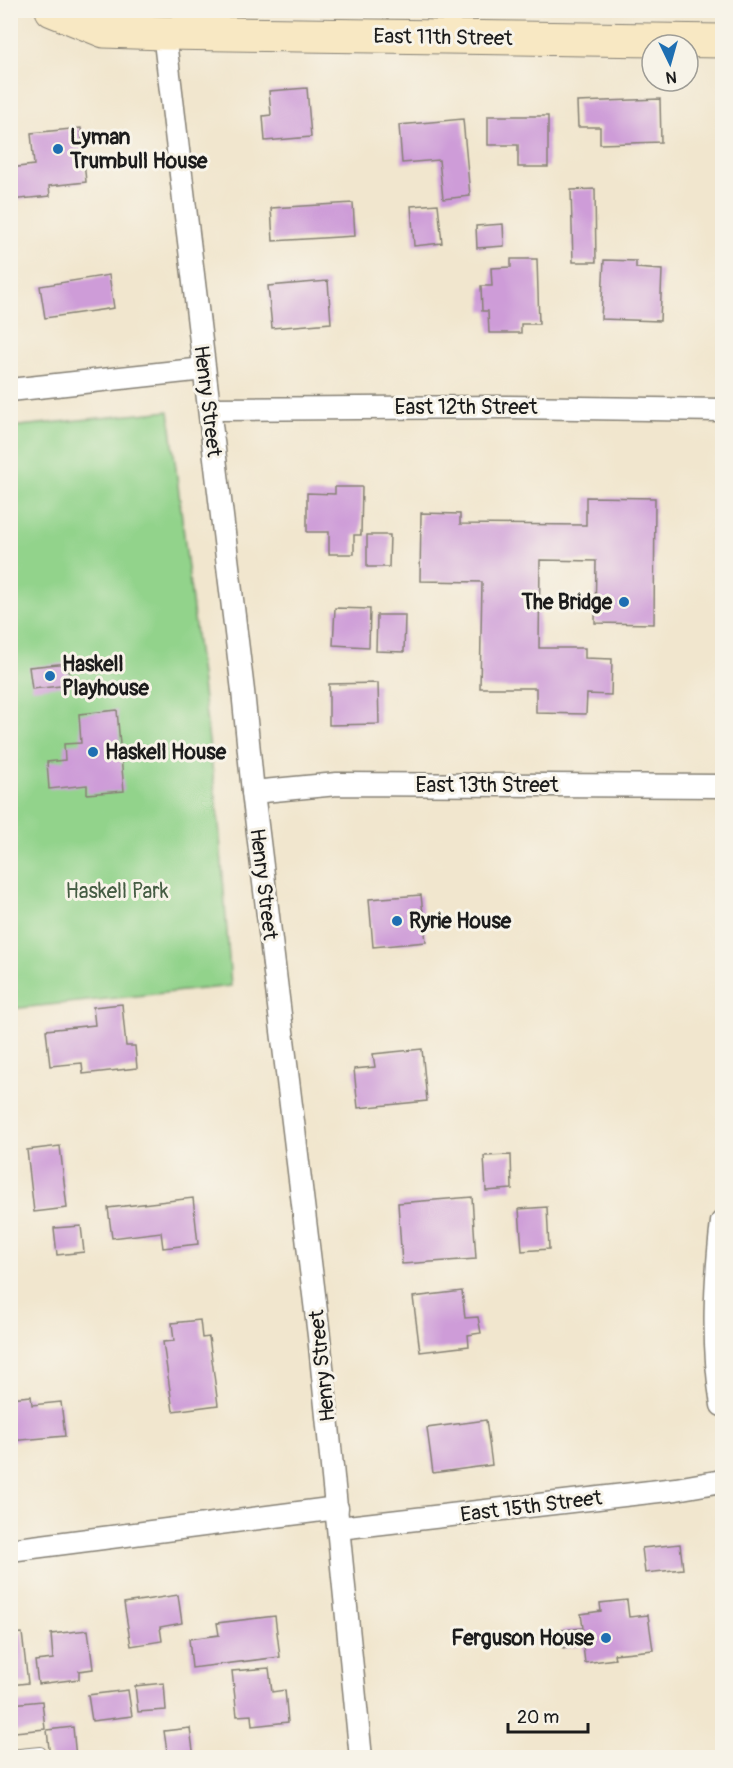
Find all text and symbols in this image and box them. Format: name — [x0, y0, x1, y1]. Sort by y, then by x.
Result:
street label: East 11th Street — [373, 23, 513, 52]
north arrow — [640, 33, 700, 93]
text: N — [665, 67, 677, 87]
place label: Lyman Trumbull House — [69, 124, 208, 175]
marker: Lyman Trumbull House — [51, 142, 65, 156]
street label: Henry Street — [187, 344, 228, 459]
street label: East 12th Street — [395, 394, 538, 421]
place label: The Bridge — [520, 589, 613, 616]
marker: The Bridge — [617, 595, 631, 609]
place label: Haskell Playhouse — [62, 651, 149, 702]
marker: Haskell Playhouse — [43, 669, 57, 683]
place label: Haskell House — [105, 739, 227, 766]
marker: Haskell House — [86, 745, 100, 759]
street label: East 13th Street — [416, 772, 559, 799]
street label: Henry Street — [243, 827, 284, 942]
park label: Haskell Park — [66, 878, 169, 905]
place label: Ryrie House — [409, 908, 512, 935]
marker: Ryrie House — [390, 914, 404, 928]
street label: Henry Street — [303, 1308, 342, 1423]
street label: East 15th Street — [459, 1484, 604, 1529]
place label: Ferguson House — [451, 1625, 595, 1652]
marker: Ferguson House — [599, 1631, 613, 1645]
scale bar — [508, 1696, 588, 1734]
text: 20 m — [517, 1706, 559, 1729]

